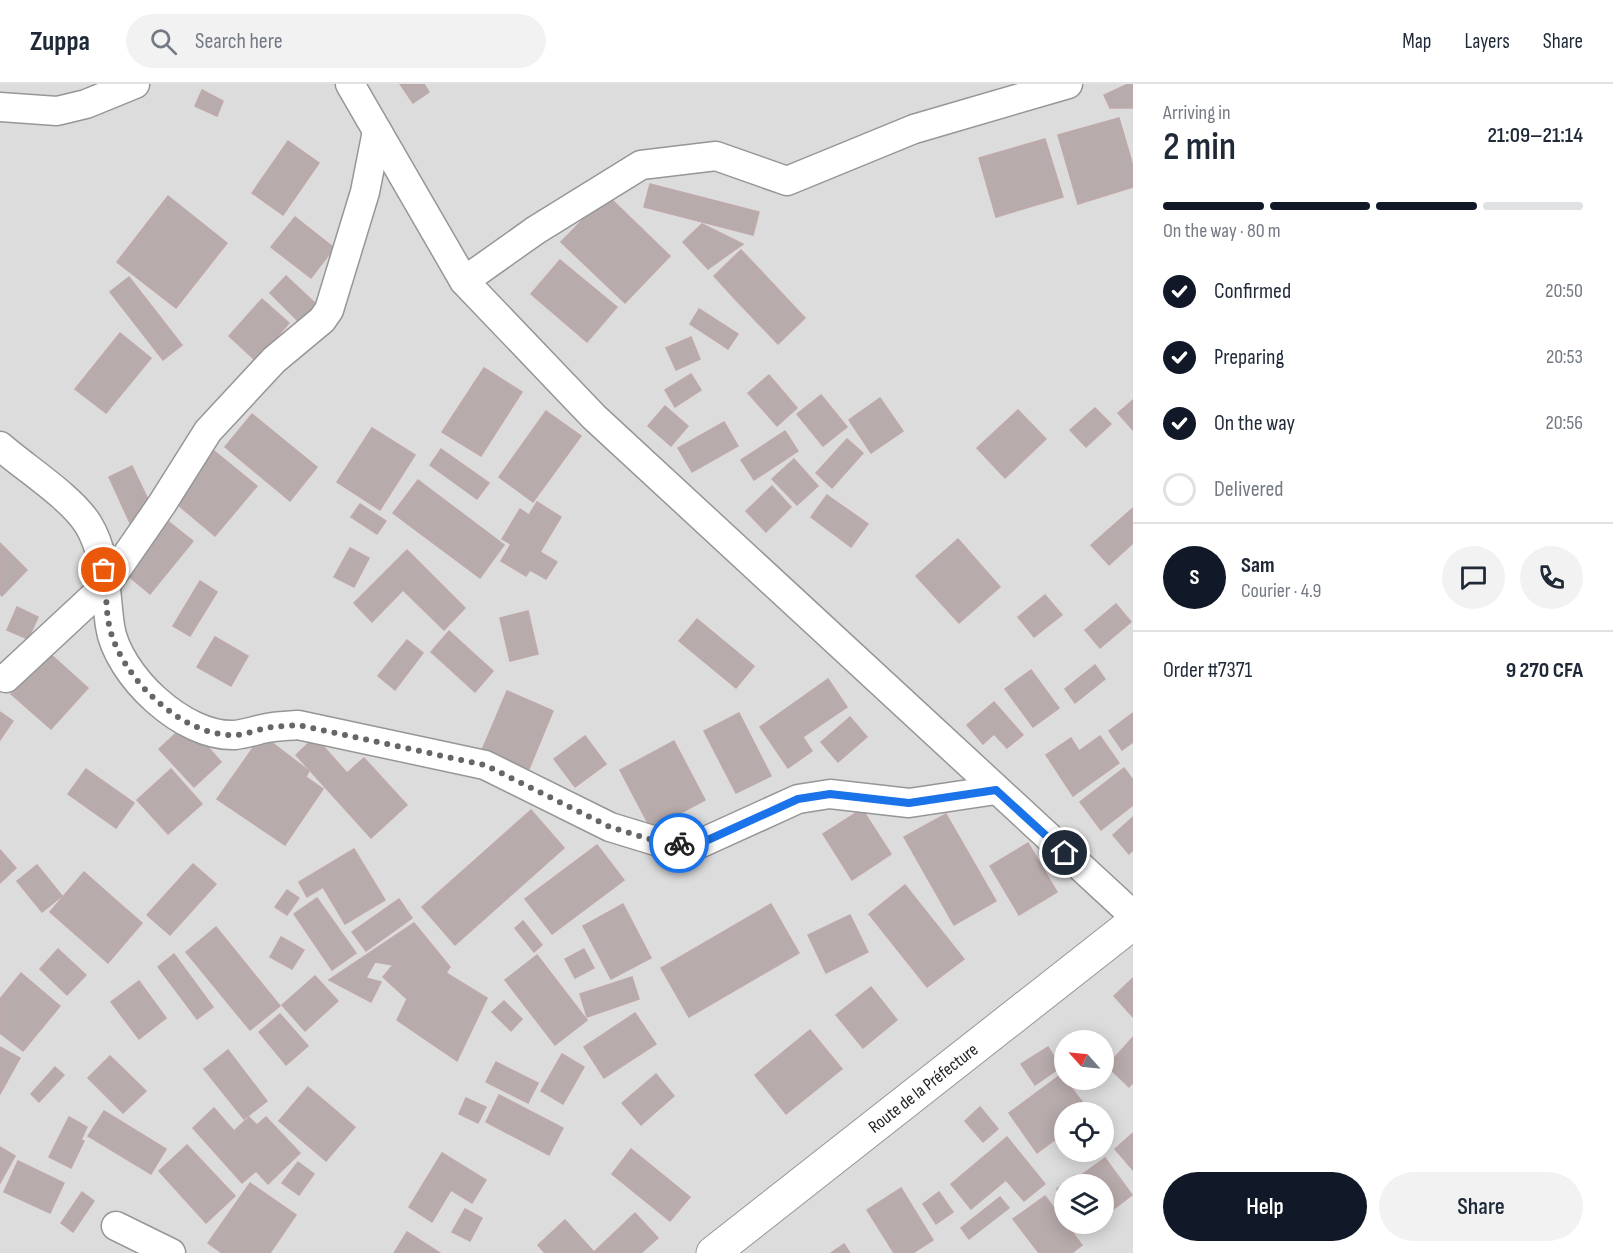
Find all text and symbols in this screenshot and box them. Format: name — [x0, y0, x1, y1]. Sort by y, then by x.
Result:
search box — [126, 14, 546, 68]
text: Zuppa — [30, 25, 90, 58]
icon: search — [147, 25, 180, 58]
text: Search here — [195, 28, 283, 55]
text: Map — [1402, 29, 1431, 54]
text: Layers — [1464, 29, 1510, 54]
text: Share — [1543, 29, 1583, 54]
text: Arriving in — [1163, 101, 1231, 125]
text: 21:09–21:14 — [1487, 122, 1583, 149]
text: 2 min — [1163, 124, 1236, 171]
text: On the way · 80 m — [1163, 219, 1281, 243]
icon: check — [1163, 275, 1196, 308]
text: Confirmed — [1214, 278, 1291, 305]
text: 20:50 — [1545, 279, 1583, 303]
icon: check — [1163, 341, 1196, 374]
text: Preparing — [1214, 344, 1284, 371]
text: 20:53 — [1546, 345, 1583, 369]
icon: check — [1163, 407, 1196, 440]
text: On the way — [1214, 410, 1295, 437]
text: 20:56 — [1546, 411, 1583, 435]
text: Delivered — [1214, 476, 1283, 503]
pin — [78, 544, 129, 595]
button: chat — [1442, 546, 1505, 609]
button: phone — [1520, 546, 1583, 609]
text: Sam — [1241, 552, 1275, 579]
icon: bag — [87, 553, 120, 586]
text: S — [1190, 564, 1199, 591]
text: Courier · 4.9 — [1241, 579, 1321, 603]
text: Order #7371 — [1163, 657, 1252, 684]
text: 9 270 CFA — [1506, 657, 1583, 684]
courier — [649, 813, 709, 873]
icon: bike — [663, 827, 696, 860]
pin — [1039, 827, 1090, 878]
icon: home — [1048, 836, 1081, 869]
north arrow — [1054, 1030, 1114, 1090]
map controls — [1054, 1030, 1114, 1234]
street label: Route de la Préfecture — [864, 1039, 982, 1138]
button: locate — [1054, 1102, 1114, 1162]
button: Help — [1163, 1172, 1367, 1241]
button: Share — [1379, 1172, 1583, 1241]
button: layers — [1054, 1174, 1114, 1234]

